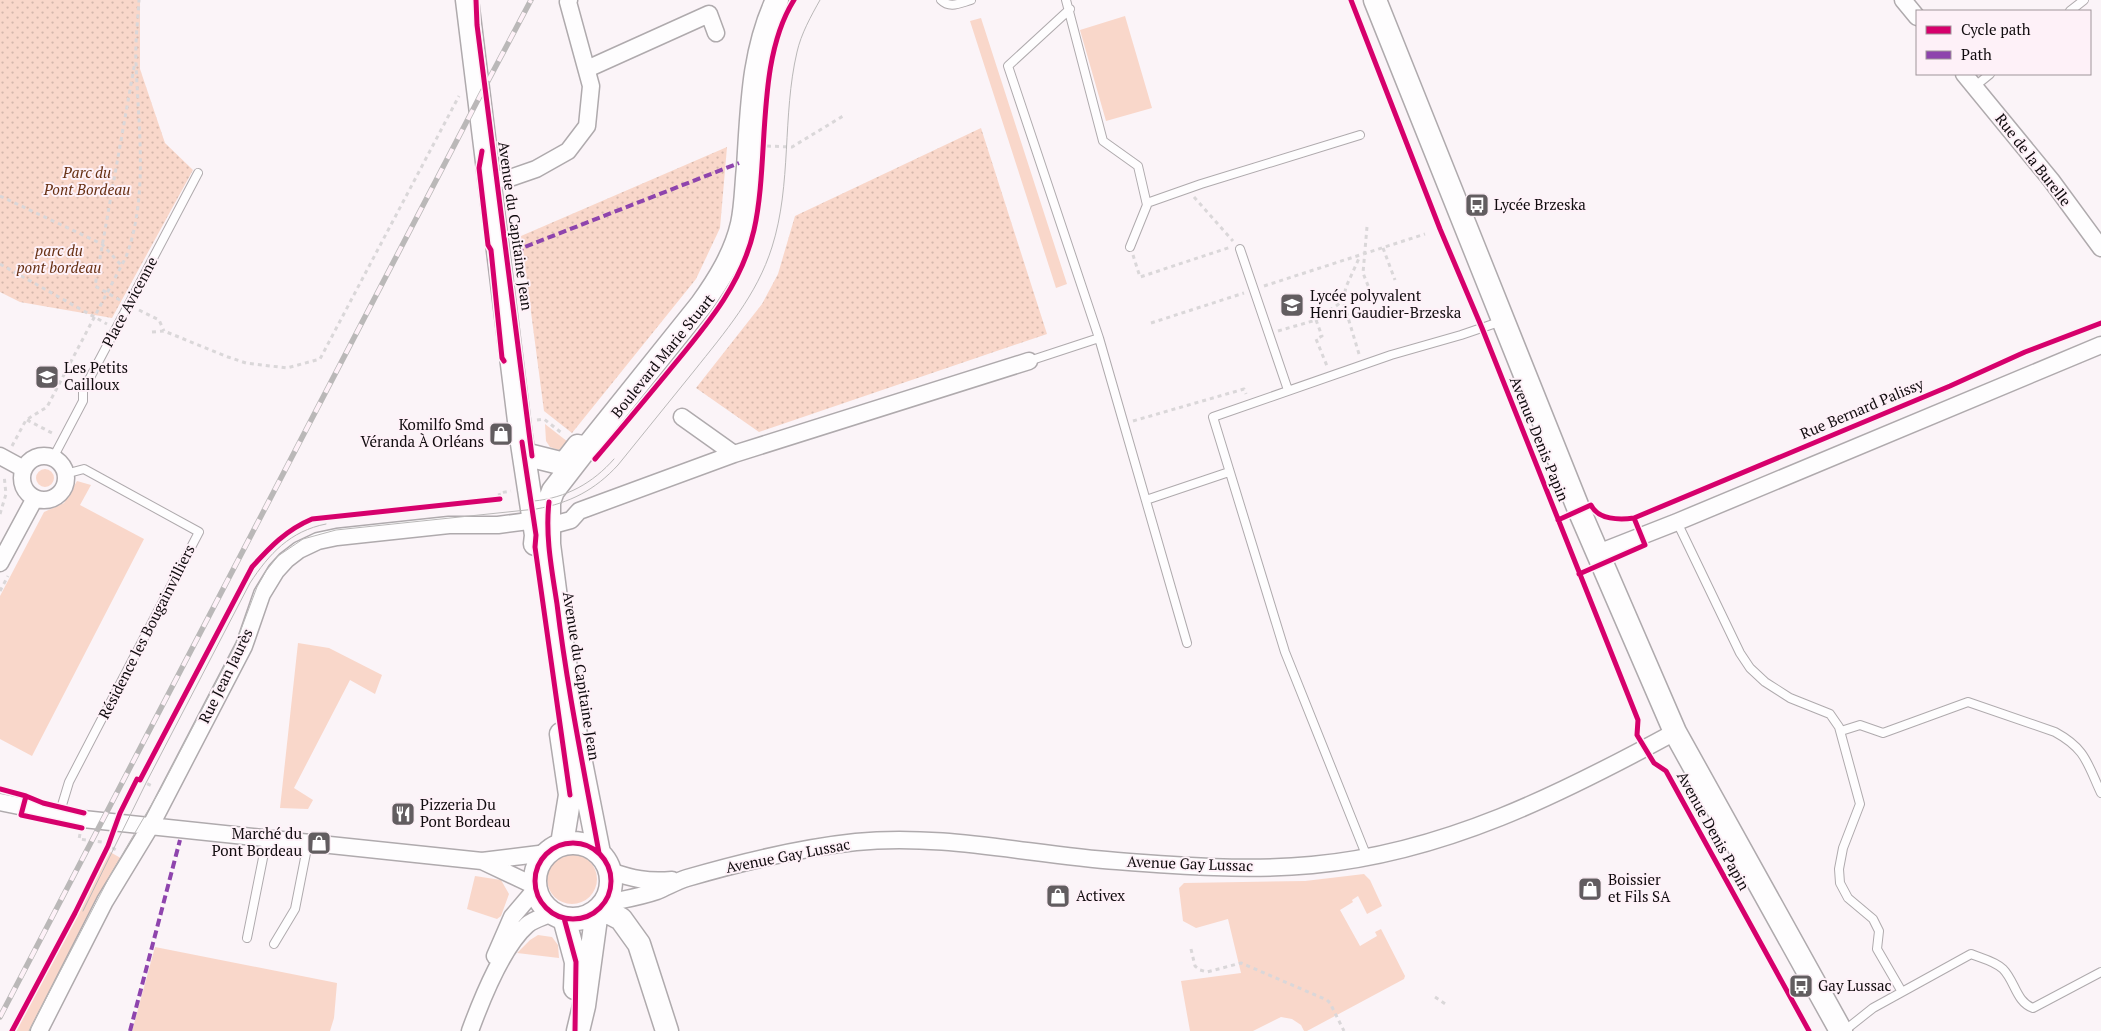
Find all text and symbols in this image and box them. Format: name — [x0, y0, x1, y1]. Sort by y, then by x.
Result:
legend — [1916, 10, 2091, 75]
text: Cycle path — [1961, 19, 2031, 39]
text: Path — [1961, 44, 1992, 64]
street label: Rue de la Burelle — [1991, 109, 2076, 210]
street label: Avenue du Capitaine Jean — [494, 140, 538, 312]
park label: Parc du Pont Bordeau — [43, 162, 130, 199]
bus stop icon: Lycée Brzeska — [1464, 192, 1490, 218]
place label: Lycée Brzeska — [1494, 194, 1586, 214]
park label: parc du pont bordeau — [16, 240, 102, 277]
street label: Place Avicenne — [97, 253, 161, 350]
place label: Lycée polyvalent Henri Gaudier-Brzeska — [1310, 285, 1462, 322]
street label: Boulevard Marie Stuart — [606, 289, 719, 422]
school or university icon: Lycée polyvalent Henri Gaudier-Brzeska — [1279, 292, 1305, 318]
place label: Les Petits Cailloux — [64, 357, 128, 394]
school or university icon: Les Petits Cailloux — [34, 364, 60, 390]
street label: Avenue Denis Papin — [1506, 373, 1574, 504]
street label: Rue Bernard Palissy — [1797, 373, 1927, 443]
place label: Komilfo Smd Véranda À Orléans — [361, 414, 484, 451]
shop icon: Komilfo Smd Véranda À Orléans — [488, 421, 514, 447]
street label: Résidence les Bougainvilliers — [93, 541, 199, 722]
street label: Avenue du Capitaine Jean — [559, 590, 605, 762]
street label: Rue Jean Jaurès — [193, 625, 257, 726]
street label: Avenue Denis Papin — [1673, 768, 1755, 894]
place label: Pizzeria Du Pont Bordeau — [420, 794, 511, 831]
restaurant icon: Pizzeria Du Pont Bordeau — [390, 801, 416, 827]
place label: Marché du Pont Bordeau — [212, 823, 302, 860]
shop icon: Marché du Pont Bordeau — [306, 830, 332, 856]
street label: Avenue Gay Lussac — [724, 833, 852, 877]
street label: Avenue Gay Lussac — [1127, 851, 1253, 875]
place label: Boissier et Fils SA — [1608, 869, 1671, 906]
shop icon: Boissier et Fils SA — [1577, 876, 1603, 902]
shop icon: Activex — [1045, 883, 1071, 909]
place label: Activex — [1076, 885, 1125, 905]
bus stop icon: Gay Lussac — [1788, 973, 1814, 999]
place label: Gay Lussac — [1818, 975, 1892, 995]

